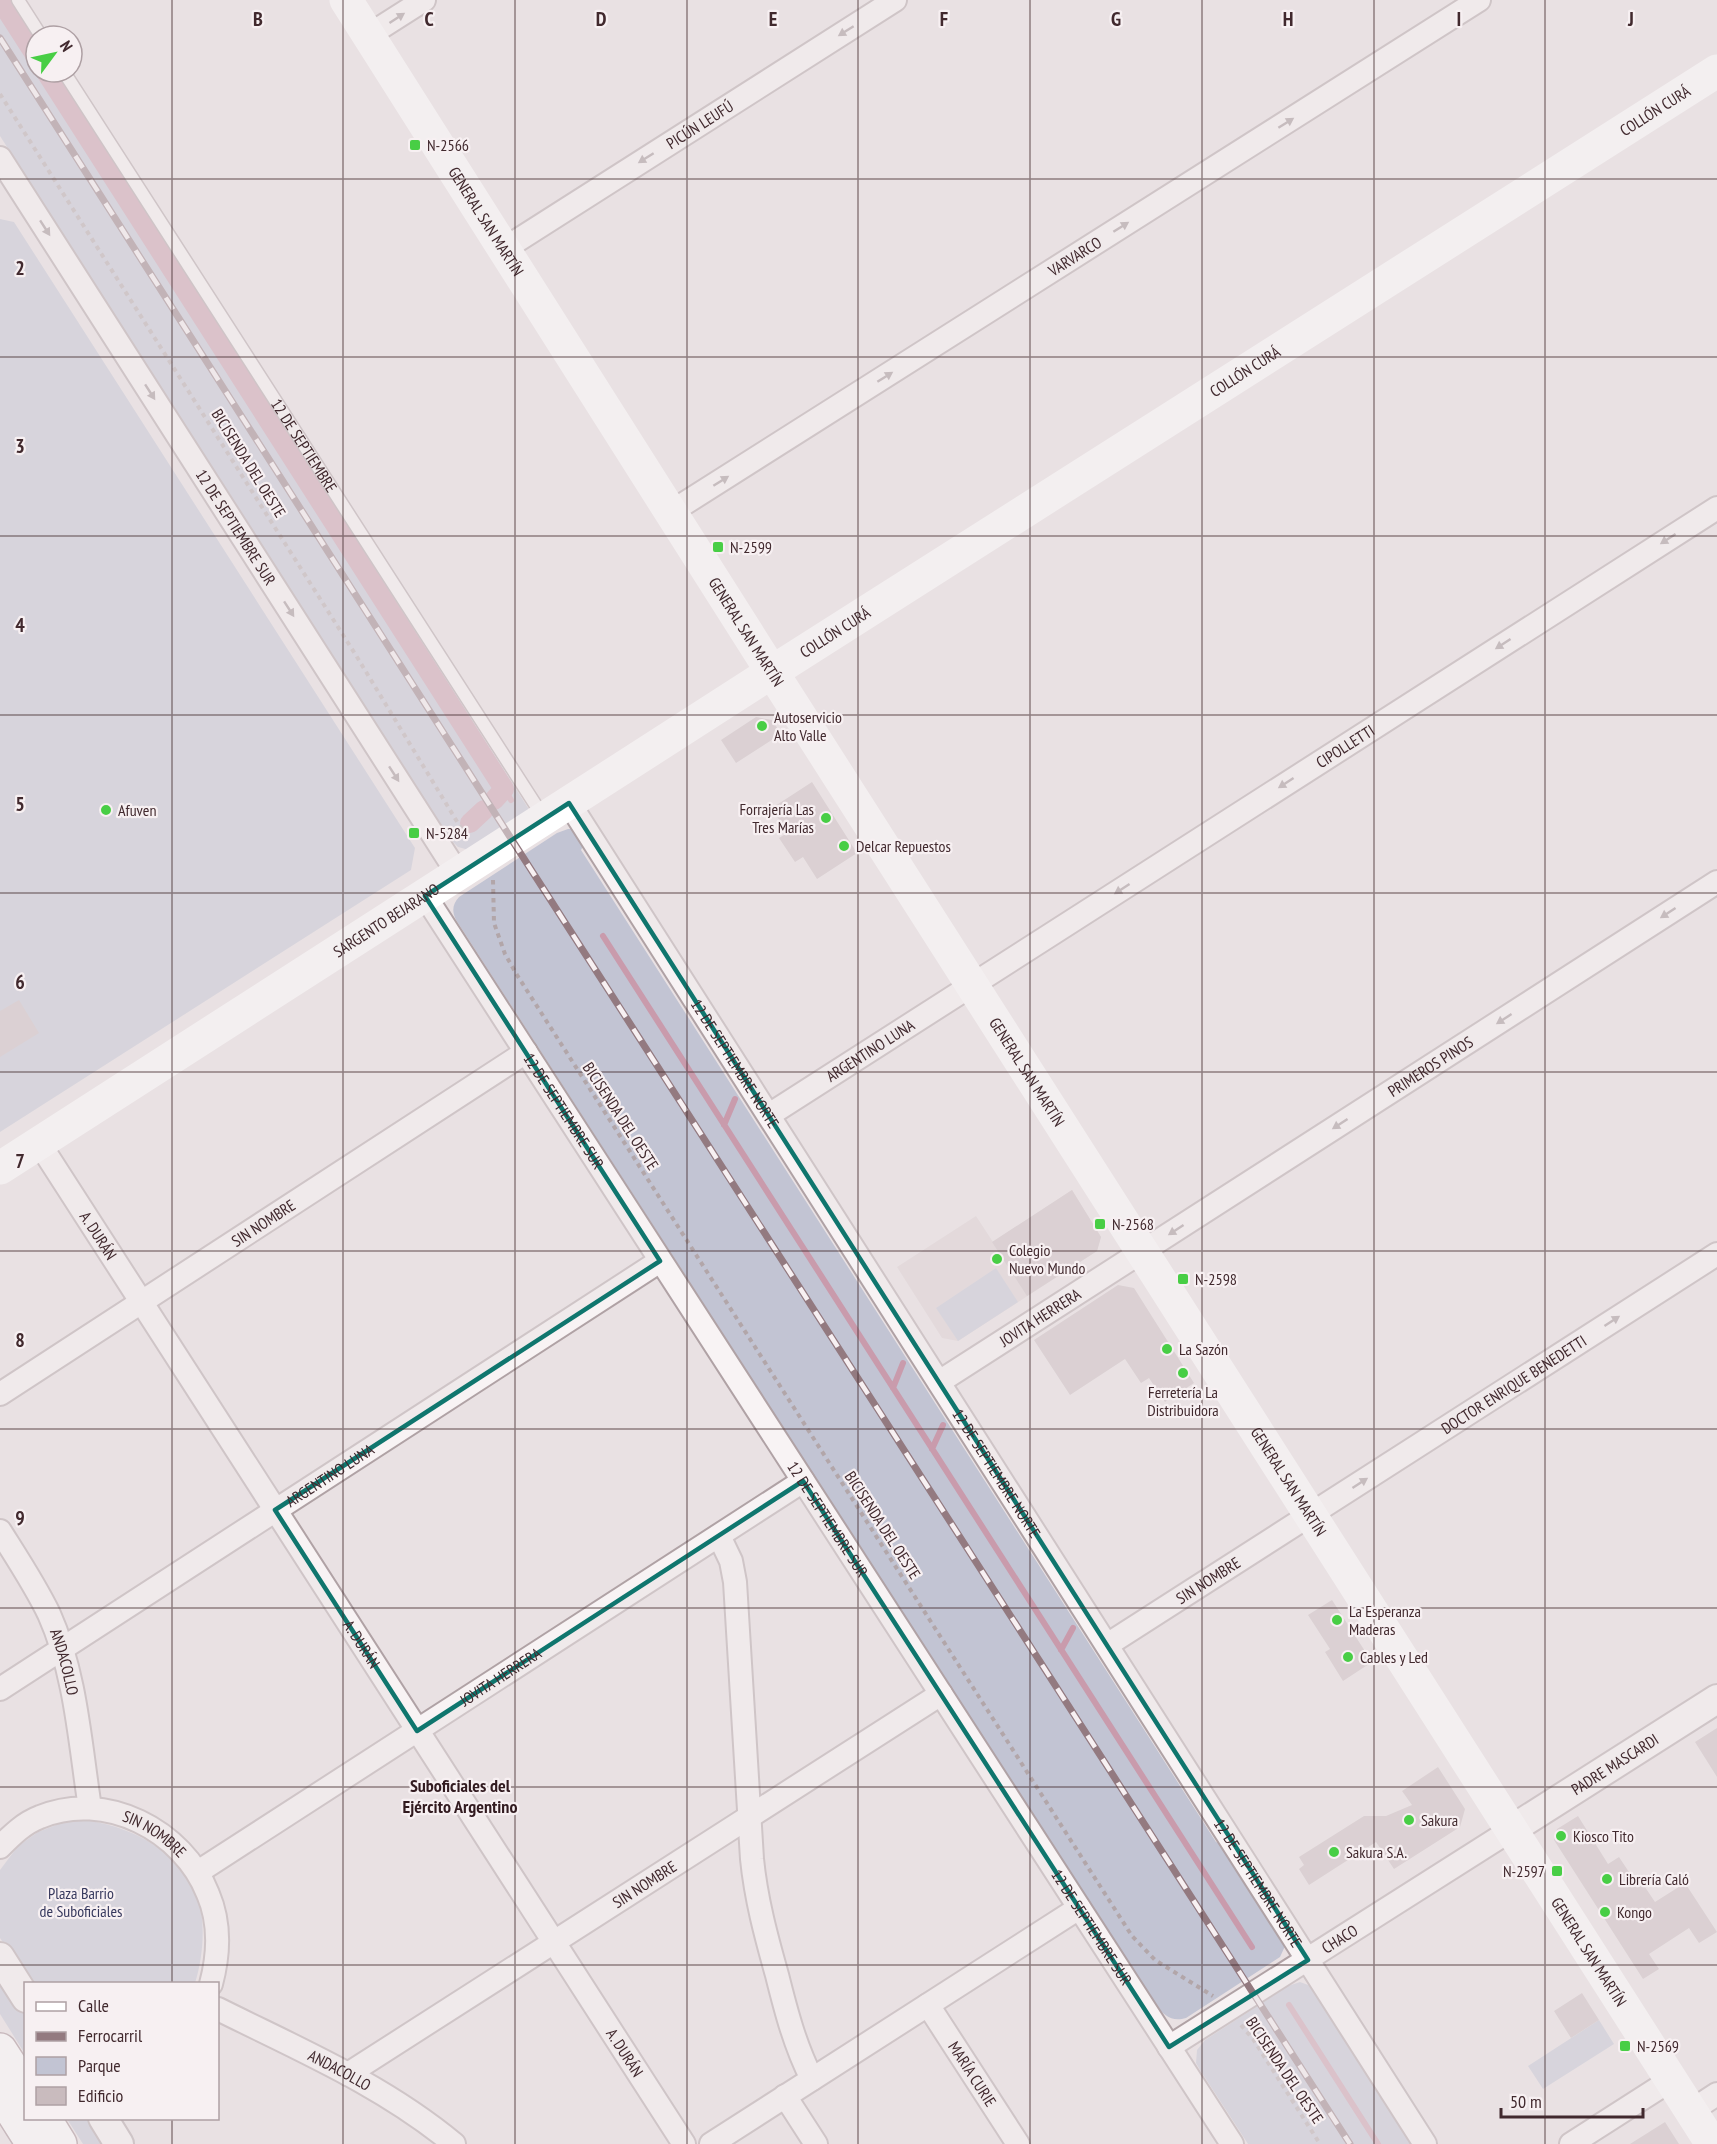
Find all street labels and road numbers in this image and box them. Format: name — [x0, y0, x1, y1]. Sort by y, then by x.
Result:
street label: COLLÓN CURÁ — [1616, 80, 1694, 140]
street label: PICÚN LEUFÚ — [662, 96, 737, 153]
street label: GENERAL SAN MARTÍN — [444, 163, 528, 280]
street label: VARVARCO — [1044, 232, 1105, 281]
street label: COLLÓN CURÁ — [1206, 341, 1284, 401]
street label: 12 DE SEPTIEMBRE — [267, 395, 342, 496]
street label: BICISENDA DEL OESTE — [208, 405, 291, 521]
street label: 12 DE SEPTIEMBRE SUR — [192, 465, 281, 589]
street label: GENERAL SAN MARTÍN — [704, 573, 789, 690]
street label: COLLÓN CURÁ — [796, 602, 874, 662]
street label: CIPOLLETTI — [1312, 720, 1378, 772]
street label: SARGENTO BEJARANO — [329, 878, 443, 961]
street label: 12 DE SEPTIEMBRE NORTE — [687, 995, 784, 1132]
street label: ARGENTINO LUNA — [822, 1014, 918, 1086]
street label: GENERAL SAN MARTÍN — [985, 1014, 1069, 1130]
street label: PRIMEROS PINOS — [1384, 1031, 1477, 1101]
street label: 12 DE SEPTIEMBRE SUR — [519, 1049, 609, 1173]
street label: BICISENDA DEL OESTE — [579, 1058, 663, 1174]
street label: SIN NOMBRE — [227, 1195, 299, 1251]
street label: A. DURÁN — [76, 1208, 121, 1263]
street label: JOVITA HERRERA — [995, 1283, 1085, 1351]
street label: DOCTOR ENRIQUE BENEDETTI — [1437, 1330, 1590, 1438]
street label: 12 DE SEPTIEMBRE NORTE — [948, 1405, 1045, 1541]
street label: GENERAL SAN MARTÍN — [1247, 1423, 1331, 1540]
street label: ARGENTINO LUNA — [282, 1439, 378, 1511]
street label: 12 DE SEPTIEMBRE SUR — [783, 1458, 873, 1581]
street label: BICISENDA DEL OESTE — [841, 1467, 925, 1583]
street label: SIN NOMBRE — [1172, 1552, 1244, 1608]
street label: A. DURÁN — [339, 1616, 385, 1672]
street label: ANDACOLLO — [46, 1626, 83, 1697]
street label: JOVITA HERRERA — [455, 1643, 545, 1711]
street label: PADRE MASCARDI — [1568, 1729, 1662, 1799]
street label: SIN NOMBRE — [120, 1806, 191, 1861]
street label: 12 DE SEPTIEMBRE NORTE — [1210, 1815, 1307, 1951]
street label: SIN NOMBRE — [609, 1856, 680, 1912]
street label: 12 DE SEPTIEMBRE SUR — [1047, 1866, 1137, 1989]
street label: GENERAL SAN MARTÍN — [1547, 1893, 1631, 2010]
street label: CHACO — [1318, 1920, 1362, 1958]
street label: BICISENDA DEL OESTE — [1242, 2013, 1328, 2127]
street label: A. DURÁN — [602, 2025, 648, 2080]
street label: MARÍA CURIE — [944, 2037, 1001, 2110]
street label: ANDACOLLO — [305, 2045, 375, 2095]

